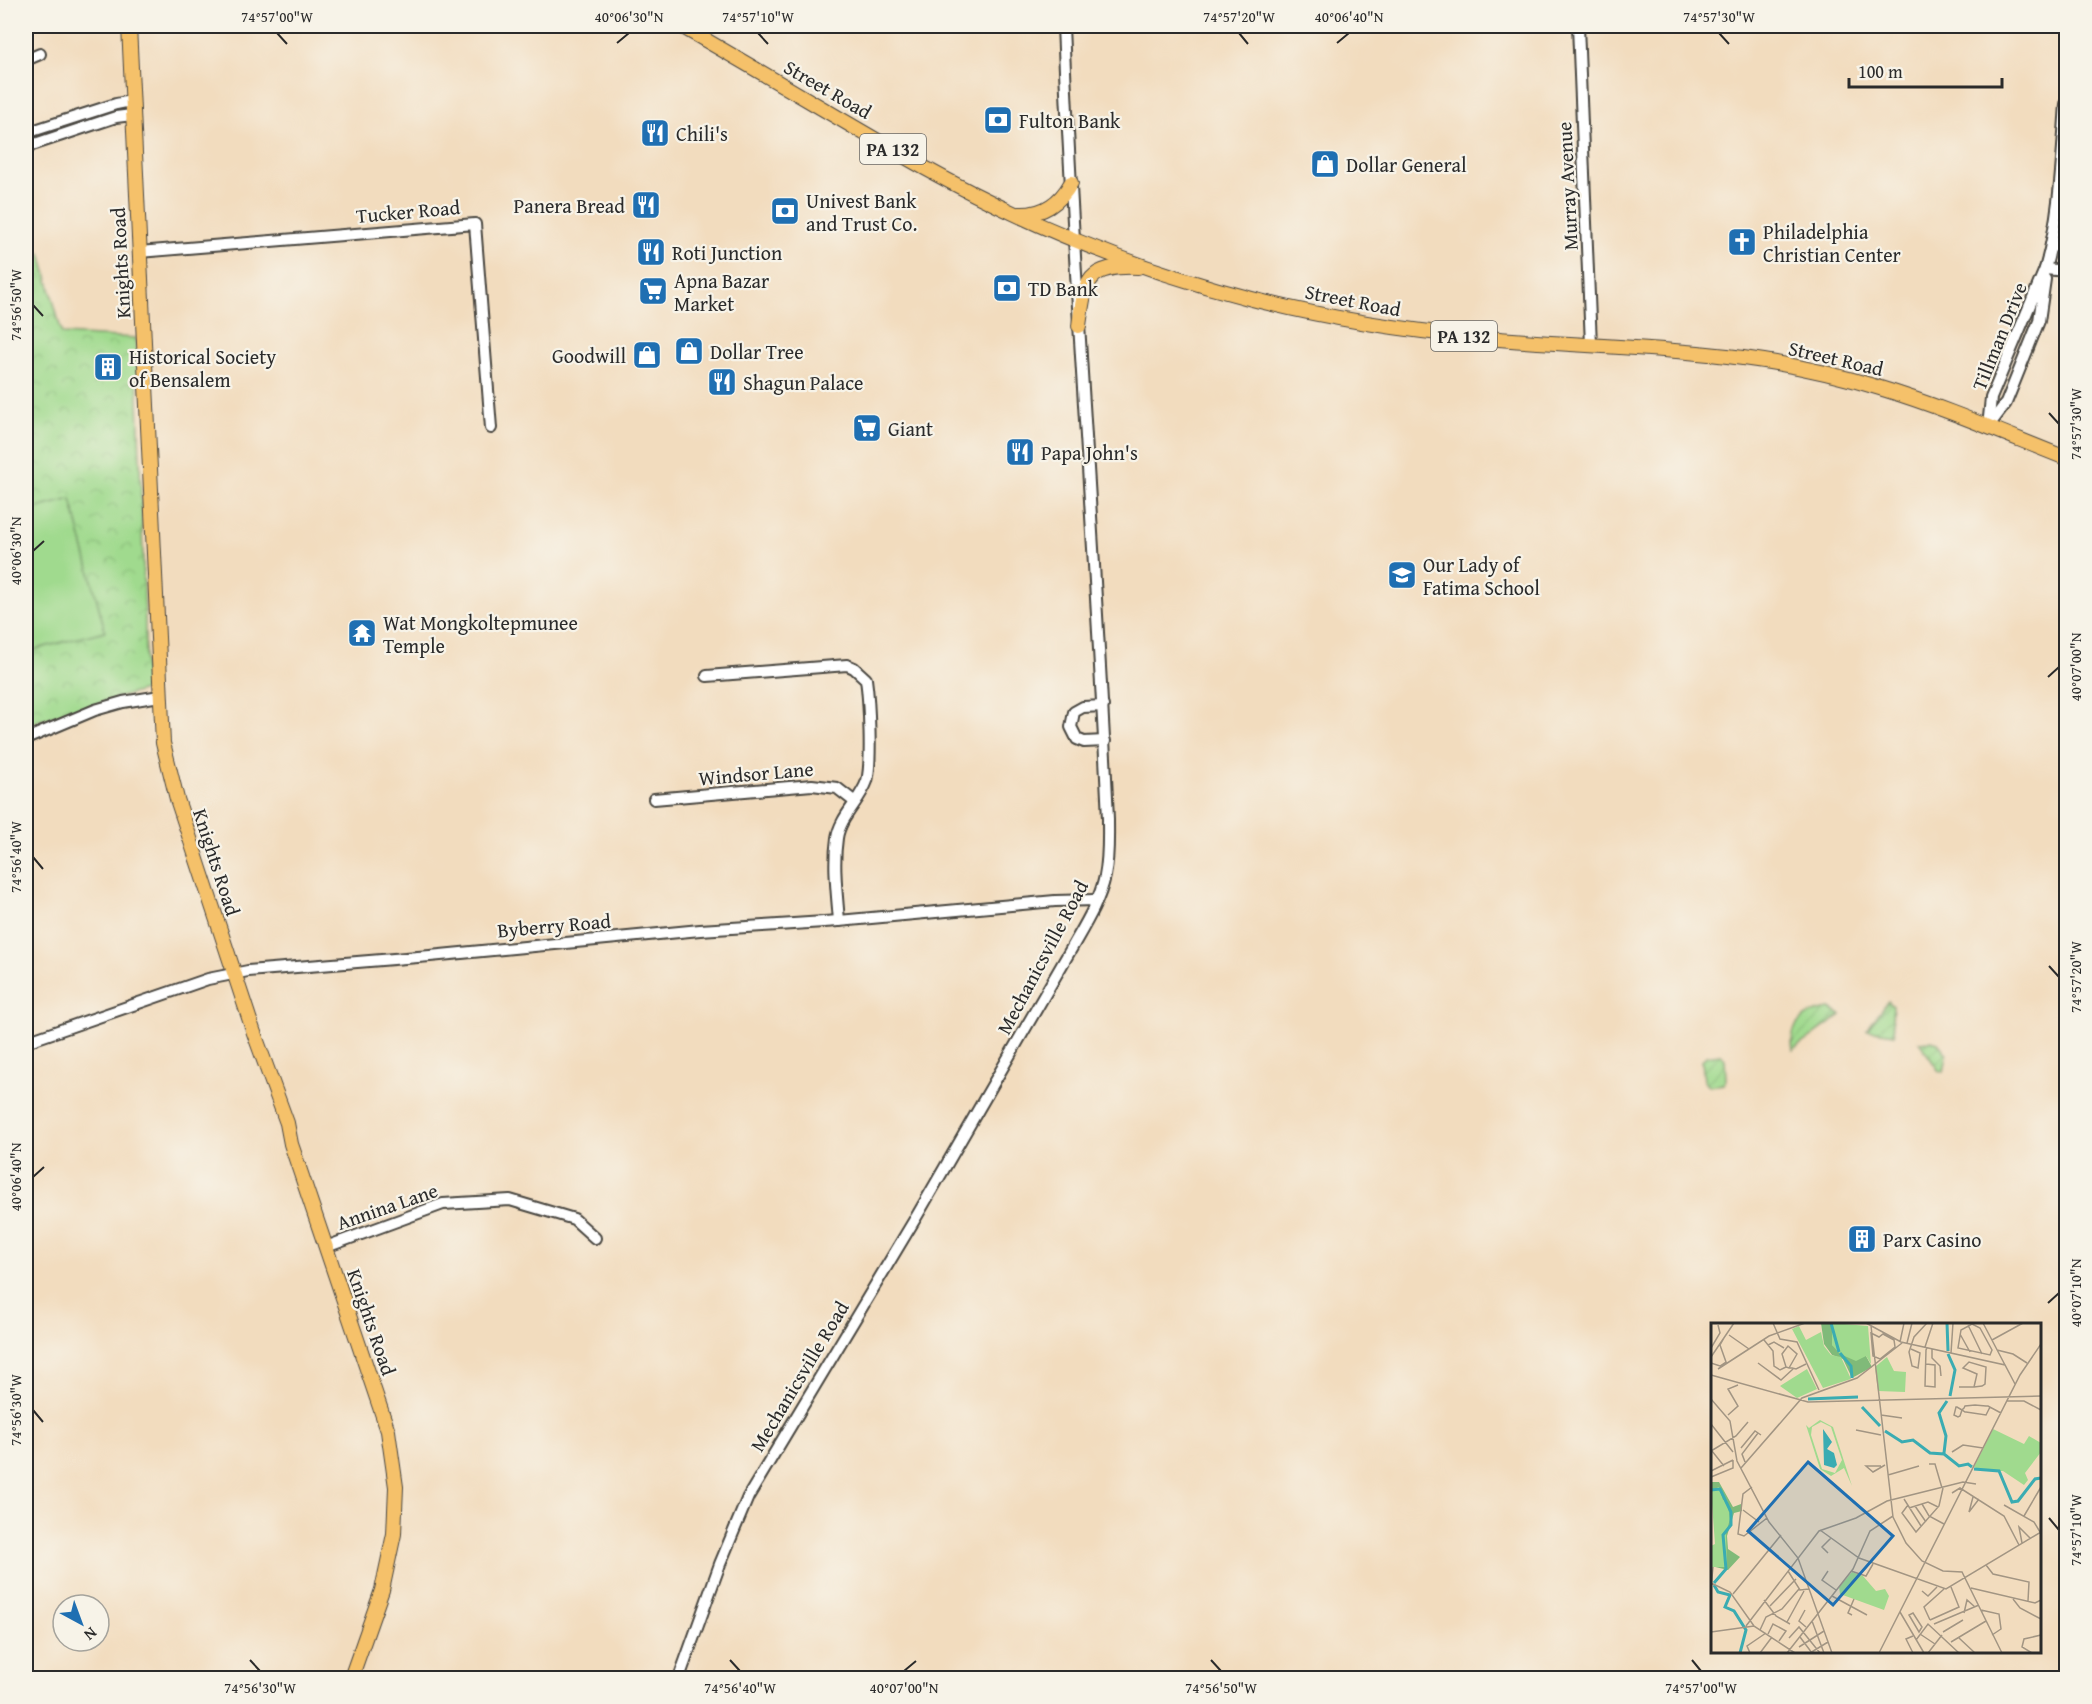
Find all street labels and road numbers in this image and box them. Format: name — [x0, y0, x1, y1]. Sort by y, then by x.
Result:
street label: Street Road — [779, 52, 877, 126]
street label: Murray Avenue — [1549, 121, 1585, 251]
road number: PA 132 — [860, 134, 926, 164]
street label: Tucker Road — [355, 192, 462, 230]
street label: Knights Road — [103, 206, 137, 319]
street label: Street Road — [1303, 277, 1404, 324]
street label: Tillman Drive — [1964, 278, 2034, 394]
road number: PA 132 — [1431, 321, 1497, 351]
street label: Street Road — [1786, 333, 1887, 383]
street label: Windsor Lane — [697, 754, 815, 792]
street label: Knights Road — [186, 805, 248, 920]
street label: Mechanicsville Road — [989, 874, 1095, 1039]
street label: Byberry Road — [496, 906, 612, 944]
street label: Annina Lane — [333, 1175, 441, 1237]
street label: Knights Road — [340, 1265, 404, 1380]
street label: Mechanicsville Road — [743, 1295, 856, 1457]

